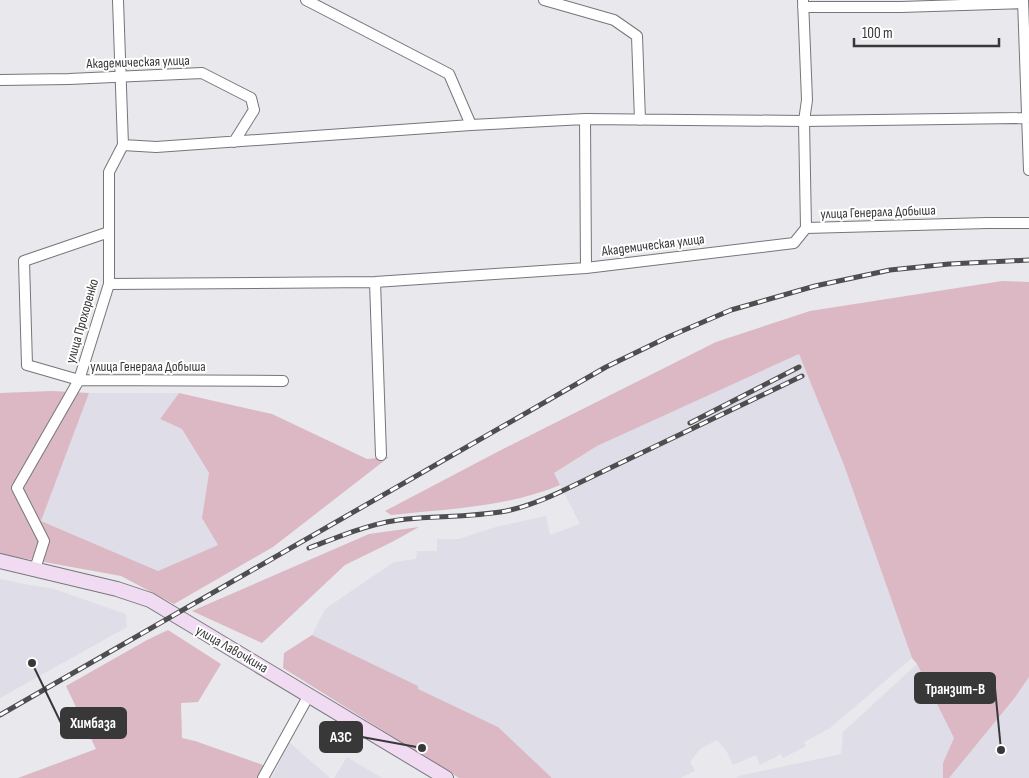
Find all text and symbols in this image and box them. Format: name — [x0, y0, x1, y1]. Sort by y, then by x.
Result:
scale bar — [854, 15, 999, 47]
text: 100 m — [862, 24, 893, 43]
street label: Академическая улица — [85, 52, 190, 72]
street label: улица Генерала Добыша — [820, 201, 936, 223]
street label: Академическая улица — [600, 230, 705, 260]
street label: улица Прохоренко — [62, 277, 102, 365]
street label: улица Генерала Добыша — [90, 358, 206, 375]
street label: улица Лавочкина — [193, 621, 271, 677]
callout: Транзит-B — [915, 673, 995, 703]
text: Транзит-B — [925, 680, 985, 699]
callout: Химбаза — [61, 708, 126, 738]
text: Химбаза — [69, 714, 116, 733]
callout: АЗС — [320, 722, 362, 752]
text: АЗС — [329, 728, 352, 747]

